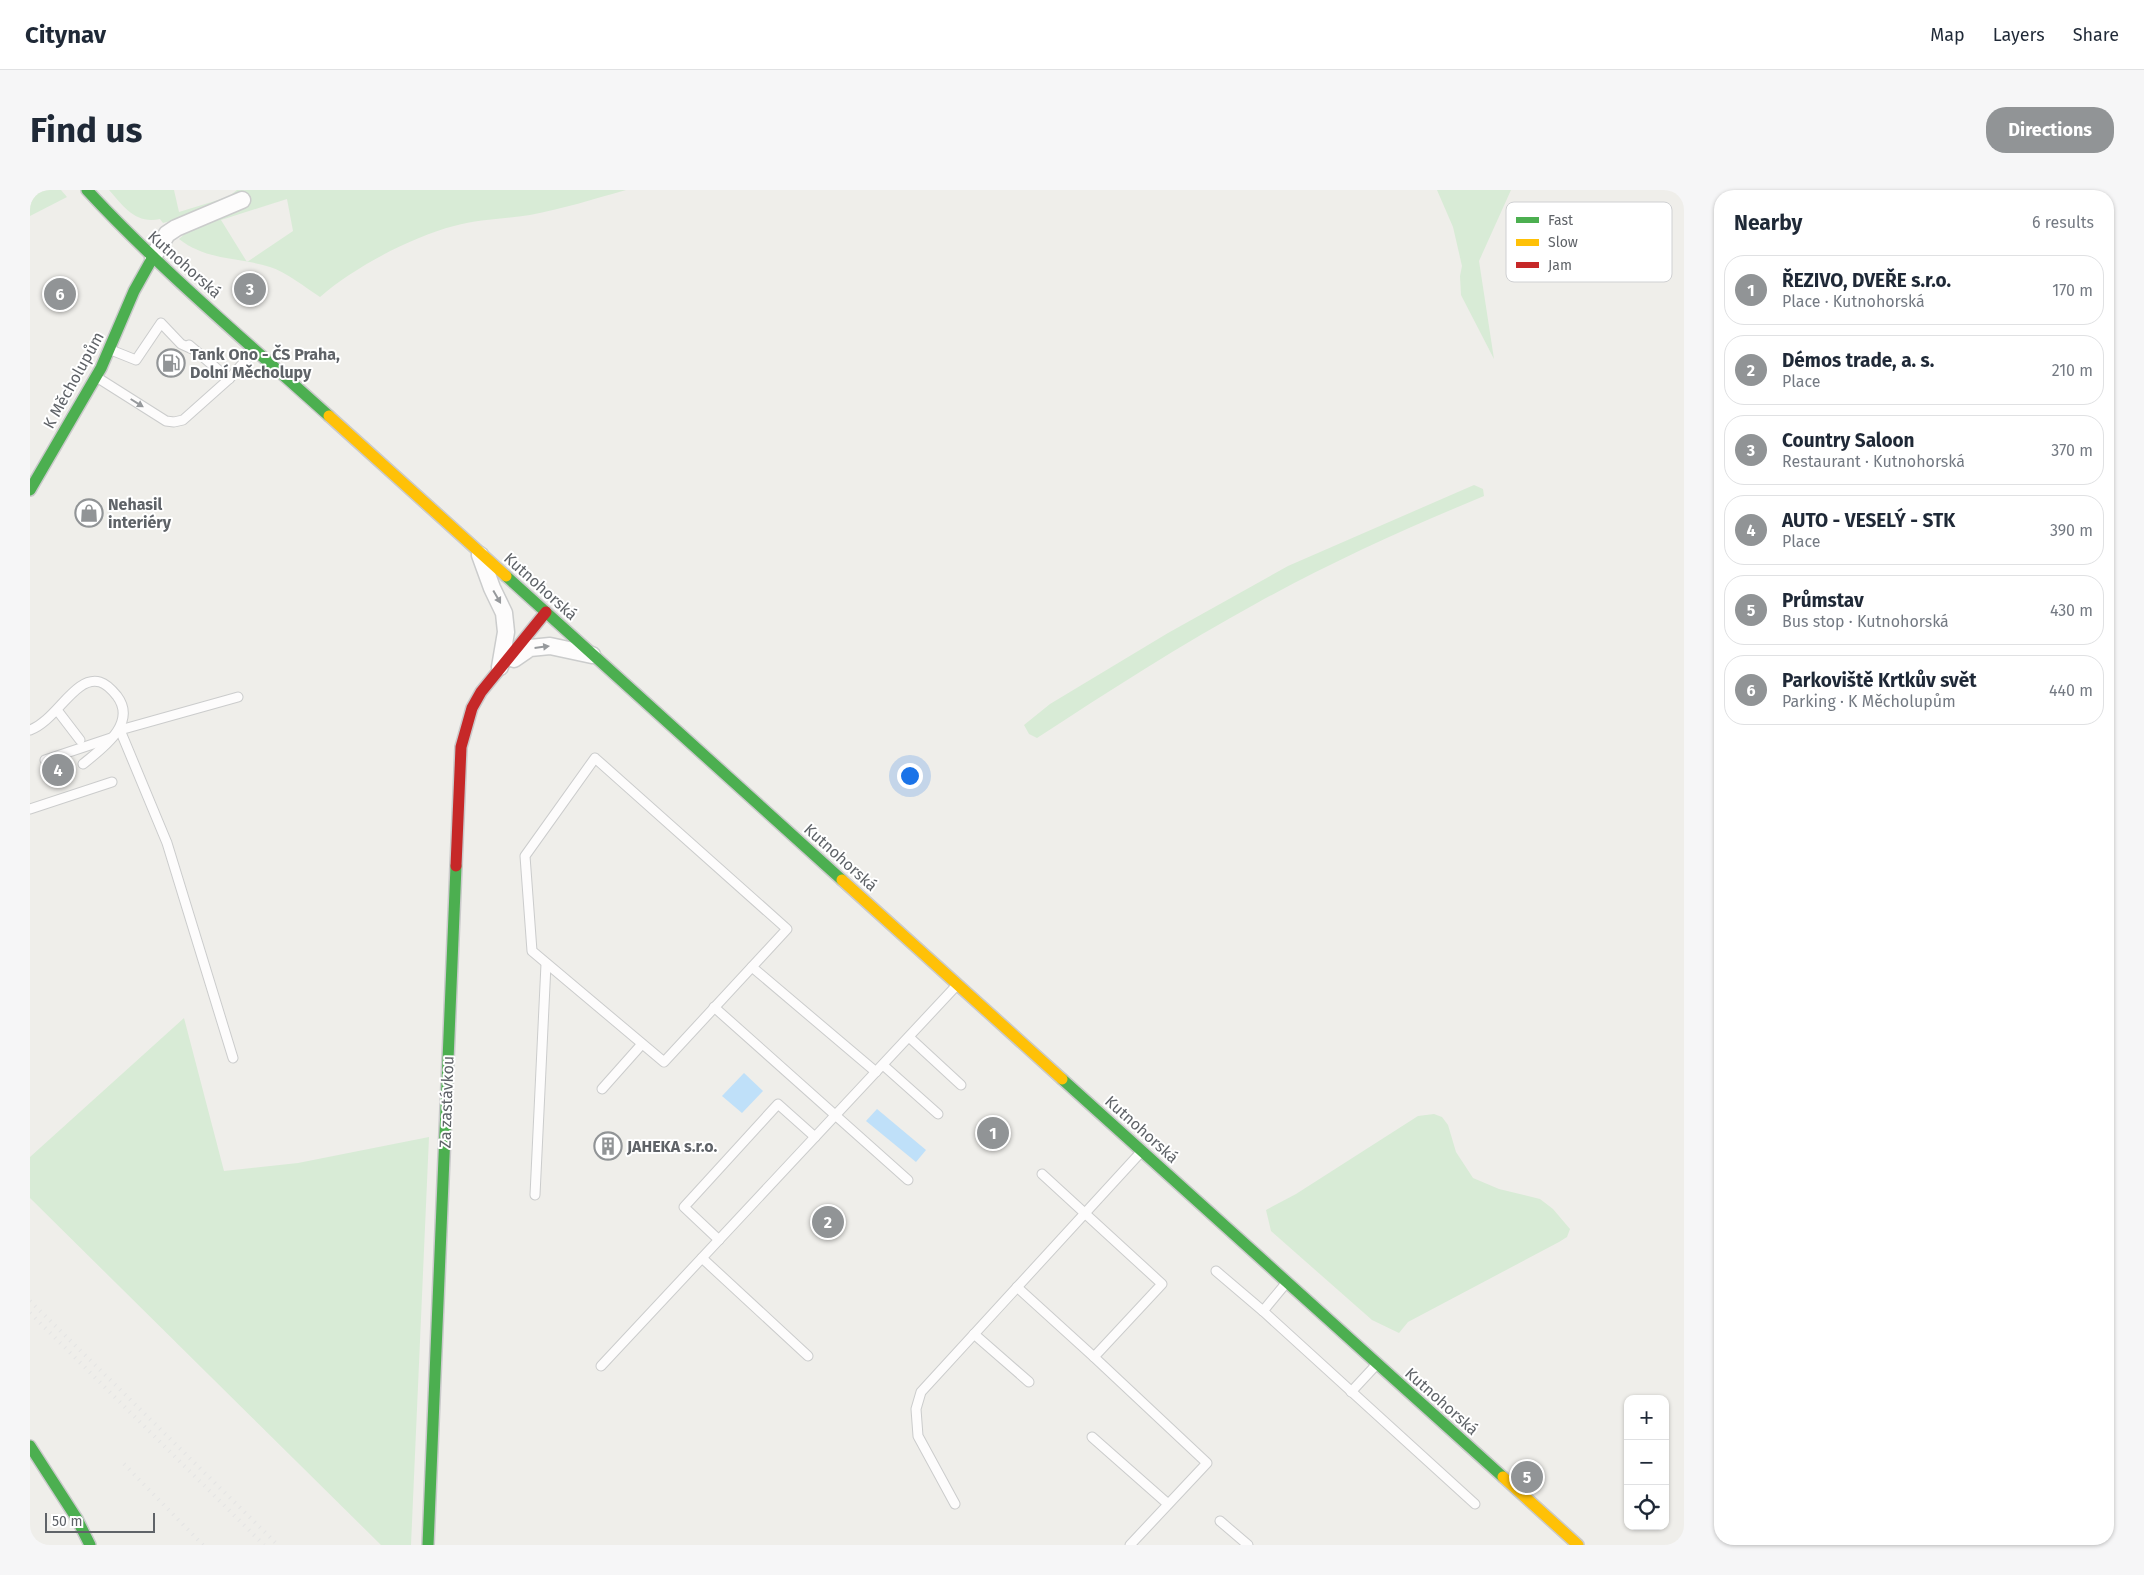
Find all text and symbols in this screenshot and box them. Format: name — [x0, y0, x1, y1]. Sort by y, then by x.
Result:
text: Citynav — [25, 21, 106, 49]
text: Map — [1930, 24, 1965, 46]
text: Layers — [1993, 24, 2045, 46]
text: Share — [2073, 24, 2119, 46]
button: Directions — [1986, 107, 2114, 153]
text: Find us — [30, 109, 142, 151]
legend — [1506, 202, 1672, 282]
text: Nearby — [1734, 210, 1802, 236]
text: Fast — [1548, 212, 1574, 229]
text: 6 results — [2032, 213, 2094, 232]
street label: Kutnohorská — [144, 227, 225, 302]
text: Slow — [1548, 234, 1578, 251]
text: Jam — [1548, 257, 1572, 274]
text: ŘEZIVO, DVEŘE s.r.o. — [1782, 269, 1951, 292]
pin: 3 — [234, 270, 266, 308]
pin: 6 — [44, 275, 76, 313]
text: 1 — [1747, 281, 1755, 300]
text: 170 m — [2052, 281, 2093, 300]
text: Place · Kutnohorská — [1782, 292, 1925, 311]
street label: K Měcholupům — [39, 329, 108, 432]
place label: Tank Ono - ČS Praha, Dolní Měcholupy — [190, 344, 340, 382]
fuel station icon: Tank Ono - ČS Praha, Dolní Měcholupy — [156, 348, 186, 378]
text: Démos trade, a. s. — [1782, 349, 1934, 372]
text: 2 — [1747, 361, 1755, 380]
text: 210 m — [2052, 361, 2093, 380]
text: Place — [1782, 372, 1821, 391]
one-way arrow — [130, 398, 143, 408]
text: Country Saloon — [1782, 429, 1915, 452]
text: 3 — [1747, 441, 1755, 460]
text: 370 m — [2051, 441, 2093, 460]
text: Restaurant · Kutnohorská — [1782, 452, 1965, 471]
place label: Nehasil interiéry — [108, 495, 172, 532]
shop icon: Nehasil interiéry — [74, 498, 104, 528]
text: AUTO - VESELÝ - STK — [1782, 509, 1955, 532]
text: 4 — [1746, 521, 1756, 540]
text: 390 m — [2050, 521, 2093, 540]
text: Place — [1782, 532, 1821, 551]
street label: Kutnohorská — [500, 549, 581, 624]
one-way arrow — [493, 589, 501, 604]
text: Průmstav — [1782, 589, 1864, 612]
text: 5 — [1747, 601, 1755, 620]
text: 430 m — [2050, 601, 2093, 620]
text: Bus stop · Kutnohorská — [1782, 612, 1949, 631]
one-way arrow — [534, 643, 550, 651]
text: Parkoviště Krtkův svět — [1782, 669, 1977, 692]
text: 6 — [1746, 681, 1756, 700]
text: 440 m — [2049, 681, 2093, 700]
text: Parking · K Měcholupům — [1782, 692, 1956, 711]
pin: 4 — [42, 751, 74, 789]
your location — [897, 763, 923, 789]
street label: Kutnohorská — [800, 820, 881, 895]
street label: Za zastávkou — [435, 1055, 458, 1149]
street label: Kutnohorská — [1101, 1092, 1182, 1167]
pin: 1 — [977, 1114, 1009, 1152]
building icon: JAHEKA s.r.o. — [593, 1131, 623, 1161]
place label: JAHEKA s.r.o. — [626, 1137, 718, 1156]
pin: 2 — [812, 1203, 844, 1241]
street label: Kutnohorská — [1401, 1364, 1482, 1439]
map controls — [1624, 1395, 1669, 1530]
button: + — [1624, 1395, 1669, 1440]
button: − — [1624, 1440, 1669, 1485]
pin: 5 — [1511, 1458, 1543, 1496]
button: locate — [1624, 1485, 1669, 1530]
scale bar — [45, 1510, 155, 1533]
text: 50 m — [52, 1513, 83, 1530]

